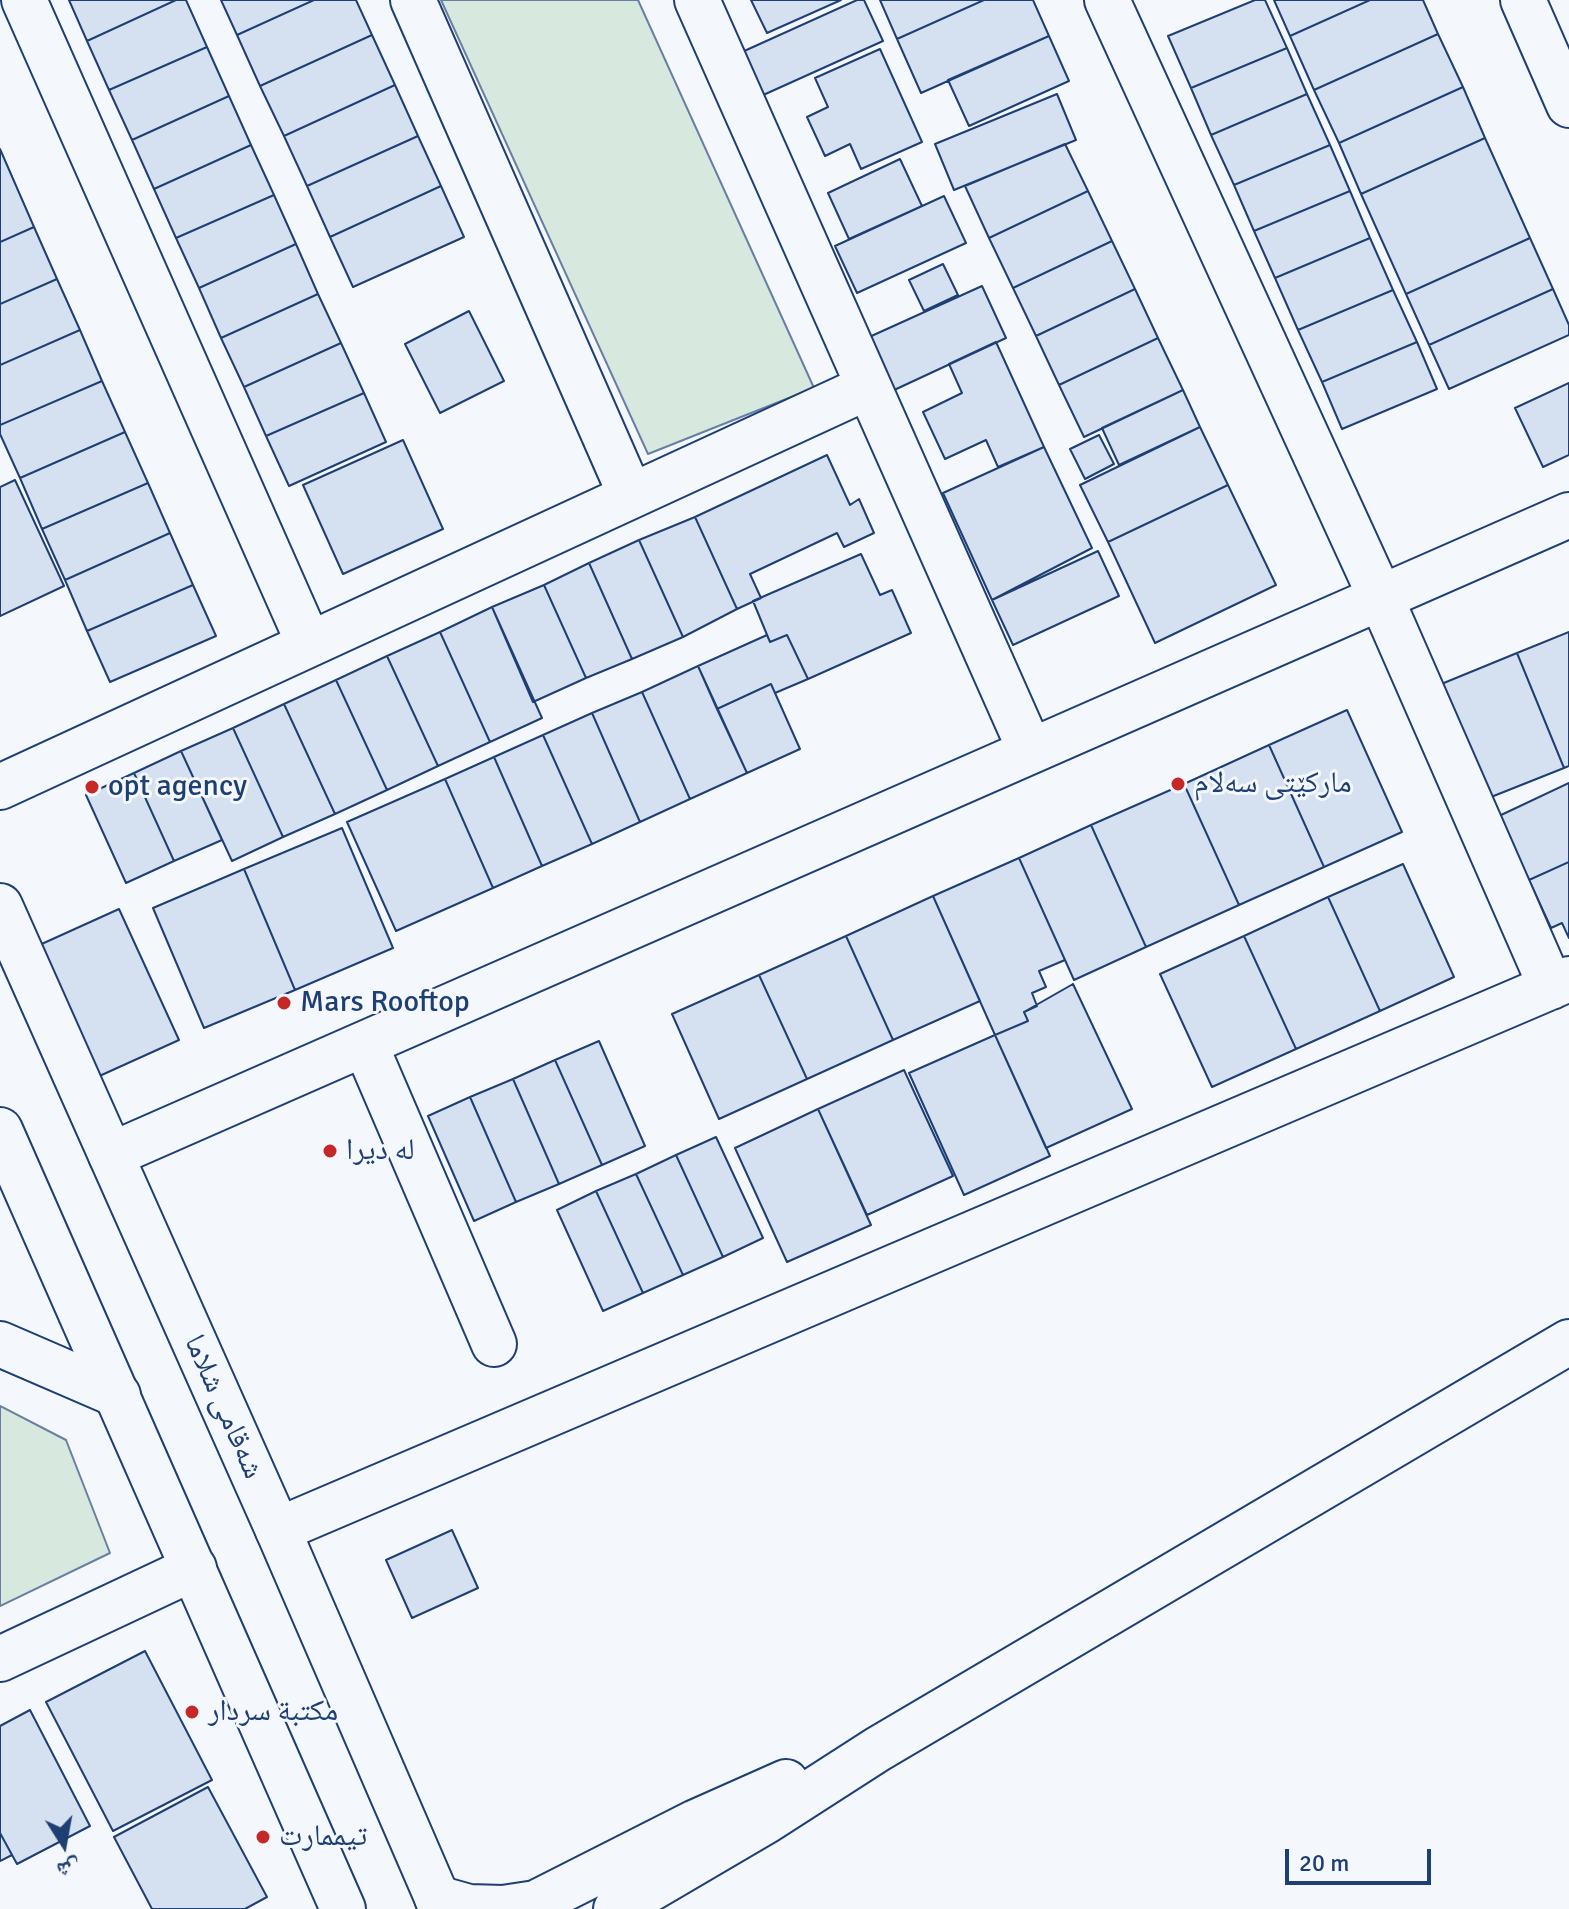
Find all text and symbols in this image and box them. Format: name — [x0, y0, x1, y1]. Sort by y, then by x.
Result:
place label: مارکێتی سەلام — [1194, 766, 1352, 802]
place label: opt agency — [108, 769, 247, 805]
marker: مارکێتی سەلام — [1169, 775, 1187, 793]
marker: opt agency — [83, 778, 101, 796]
place label: Mars Rooftop — [300, 985, 470, 1021]
marker: Mars Rooftop — [275, 994, 293, 1012]
place label: له ديرا — [346, 1133, 414, 1169]
marker: له ديرا — [321, 1142, 339, 1160]
street label: شەقامی شلاما — [175, 1329, 271, 1485]
place label: مكتبة سردار — [208, 1694, 338, 1730]
marker: مكتبة سردار — [183, 1703, 201, 1721]
north arrow — [24, 1805, 104, 1885]
place label: تیممارت — [279, 1819, 367, 1855]
marker: تیممارت — [254, 1828, 272, 1846]
scale bar — [1289, 1833, 1435, 1883]
text: 20 m — [1299, 1848, 1349, 1878]
text: ش — [55, 1854, 83, 1885]

